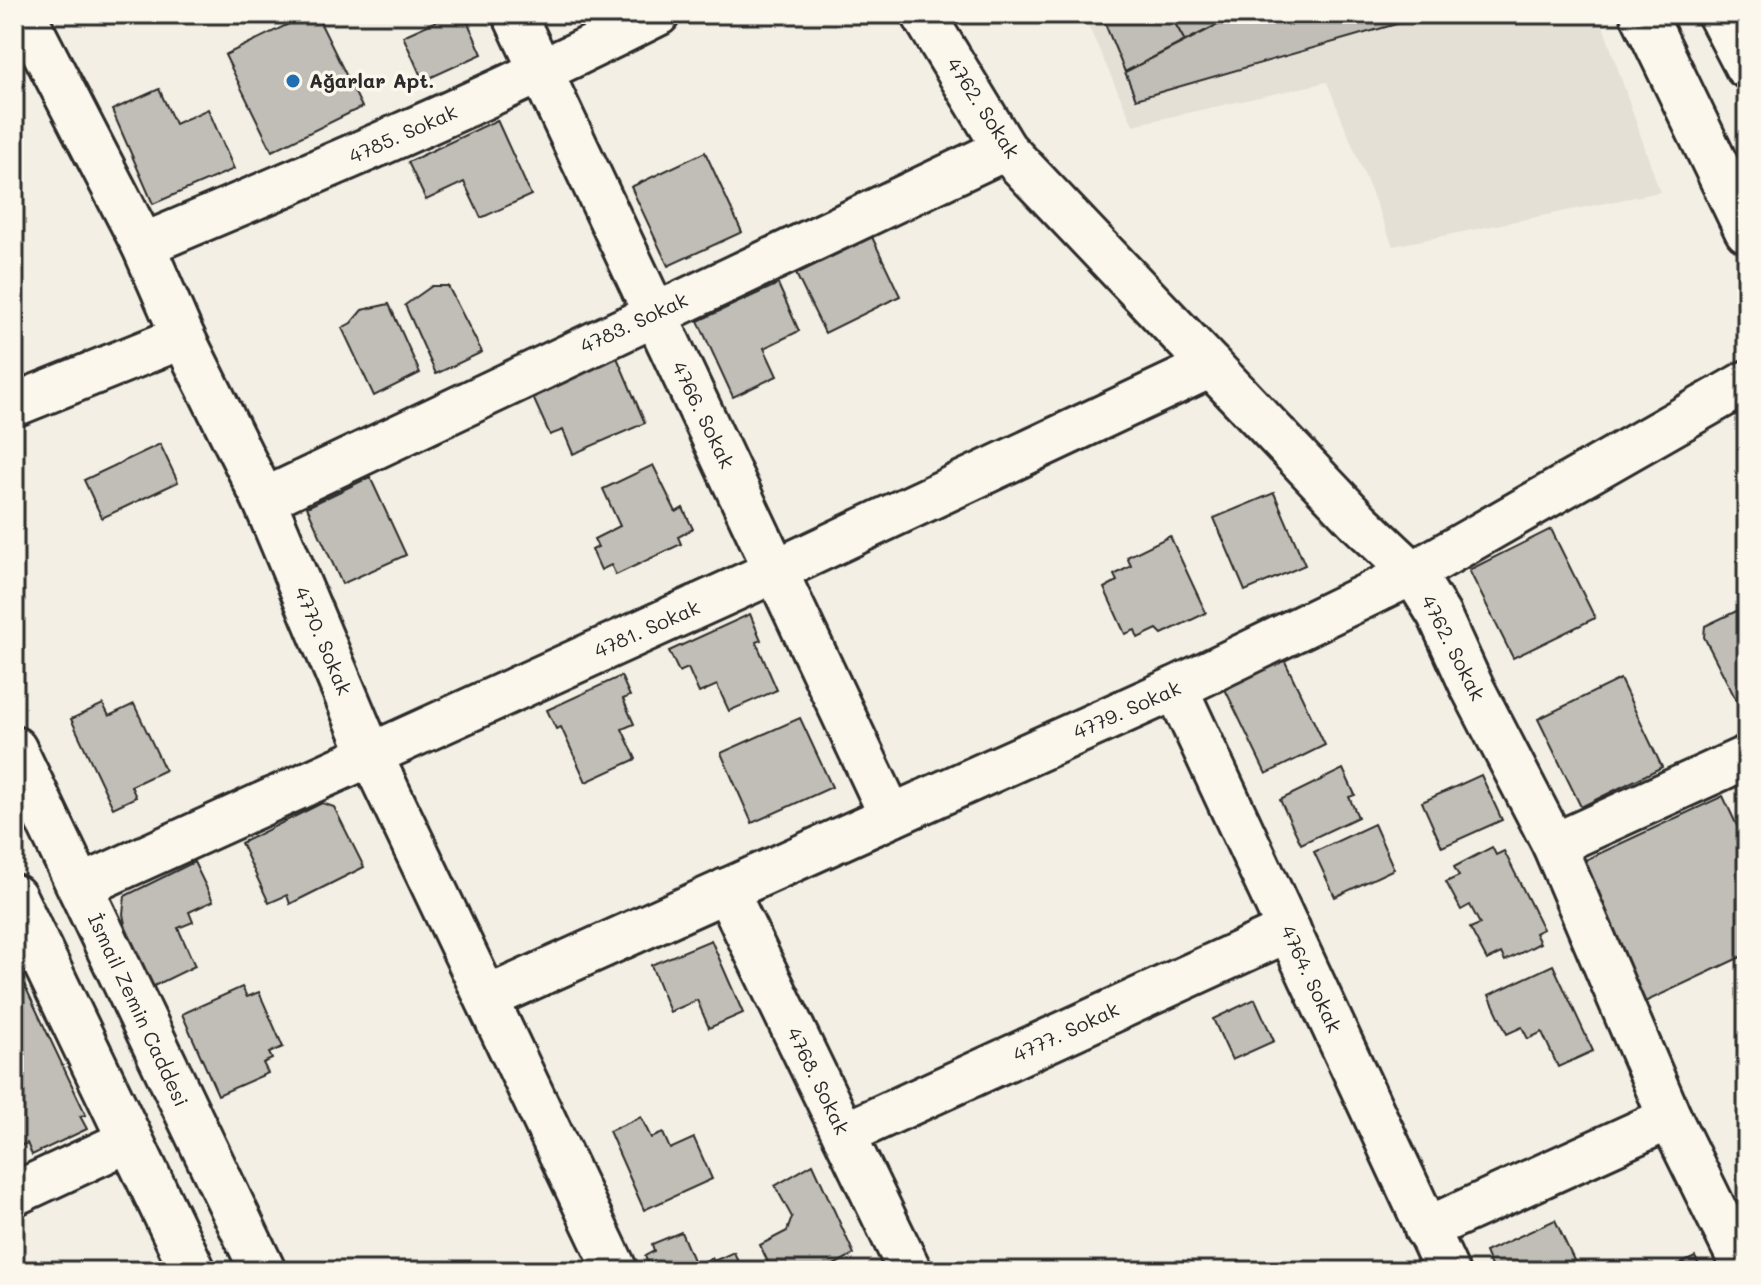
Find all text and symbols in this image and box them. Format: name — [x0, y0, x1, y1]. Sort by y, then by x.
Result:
street label: 4762. Sokak — [942, 52, 1026, 163]
place label: Ağarlar Apt. — [309, 67, 434, 93]
marker: Ağarlar Apt. — [284, 72, 302, 90]
street label: 4785. Sokak — [344, 98, 461, 169]
street label: 4783. Sokak — [576, 286, 692, 358]
street label: 4766. Sokak — [667, 357, 741, 472]
street label: 4770. Sokak — [289, 582, 358, 699]
street label: 4762. Sokak — [1416, 590, 1492, 705]
street label: 4781. Sokak — [590, 593, 704, 663]
street label: 4779. Sokak — [1069, 674, 1184, 744]
street label: İsmail Zemin Caddesi — [83, 909, 195, 1110]
street label: 4764. Sokak — [1276, 921, 1348, 1037]
street label: 4777. Sokak — [1008, 995, 1123, 1067]
street label: 4768. Sokak — [782, 1023, 856, 1138]

